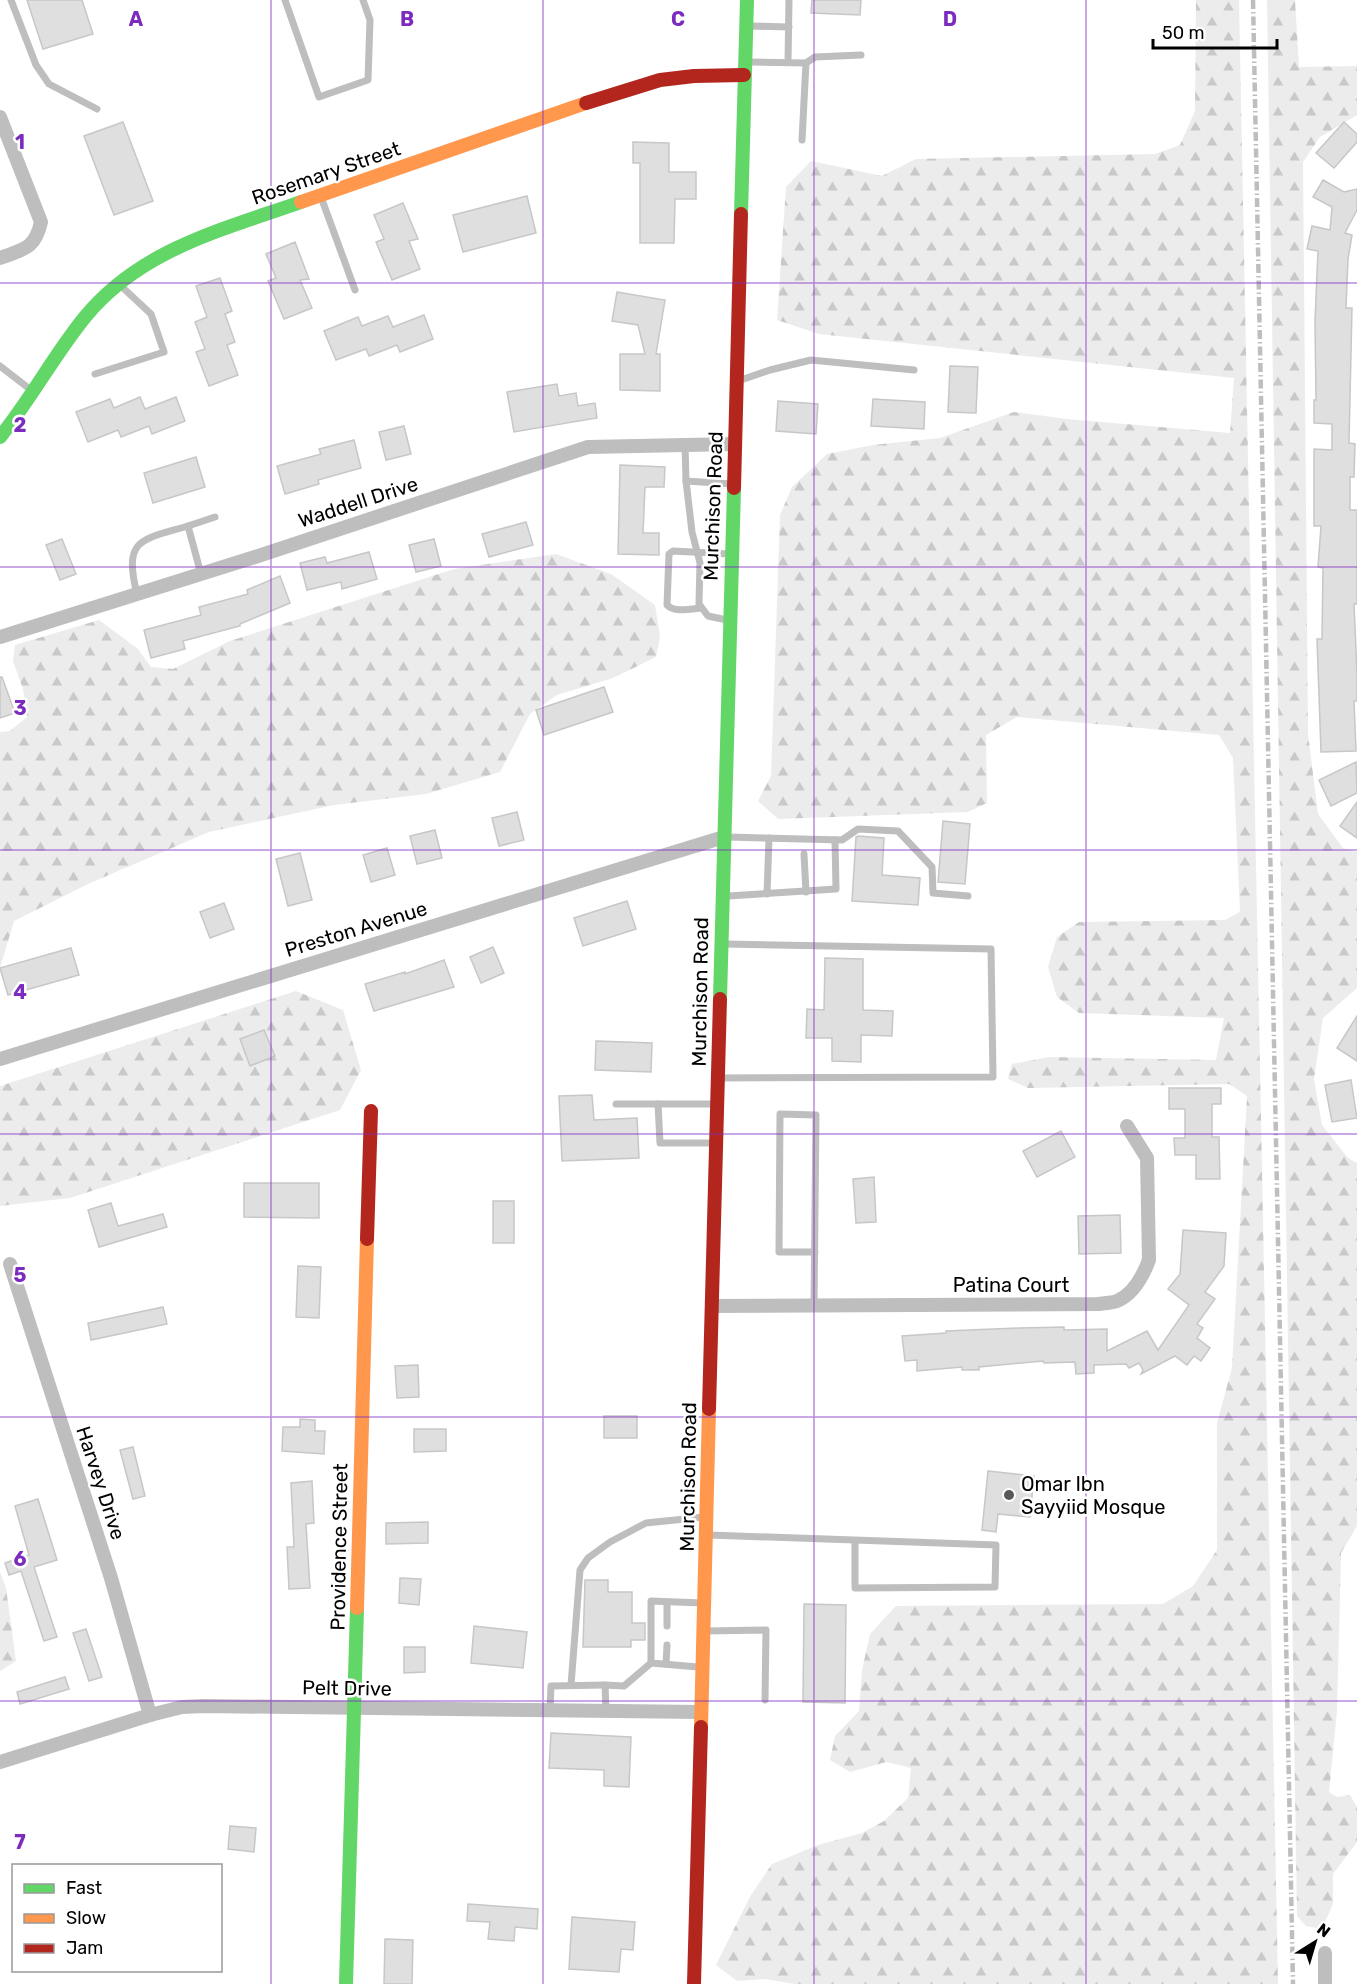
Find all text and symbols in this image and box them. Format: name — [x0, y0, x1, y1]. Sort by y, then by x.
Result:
text: A — [129, 7, 144, 31]
text: B — [400, 7, 414, 31]
text: C — [671, 7, 685, 31]
text: D — [943, 7, 957, 31]
scale bar — [1153, 12, 1278, 50]
text: 50 m — [1162, 22, 1205, 44]
text: 1 — [15, 130, 25, 154]
street label: Rosemary Street — [249, 136, 404, 210]
text: 2 — [14, 413, 27, 437]
street label: Murchison Road — [698, 431, 728, 581]
street label: Waddell Drive — [295, 471, 421, 533]
text: 3 — [13, 696, 27, 720]
street label: Preston Avenue — [282, 896, 430, 962]
street label: Murchison Road — [687, 917, 713, 1067]
text: 4 — [13, 980, 27, 1004]
text: 5 — [14, 1263, 27, 1287]
street label: Patina Court — [953, 1273, 1069, 1297]
street label: Murchison Road — [675, 1402, 701, 1552]
street label: Harvey Drive — [71, 1423, 131, 1543]
street label: Providence Street — [326, 1463, 352, 1631]
place label: Omar Ibn Sayyiid Mosque — [1021, 1472, 1166, 1519]
marker: Omar Ibn Sayyiid Mosque — [1002, 1488, 1016, 1502]
text: 6 — [13, 1547, 27, 1571]
street label: Pelt Drive — [302, 1675, 392, 1701]
text: 7 — [14, 1830, 26, 1854]
legend — [12, 1864, 222, 1972]
text: Fast — [66, 1877, 102, 1899]
text: Slow — [66, 1907, 106, 1929]
north arrow — [1285, 1912, 1345, 1972]
text: N — [1313, 1919, 1334, 1941]
text: Jam — [66, 1937, 103, 1959]

